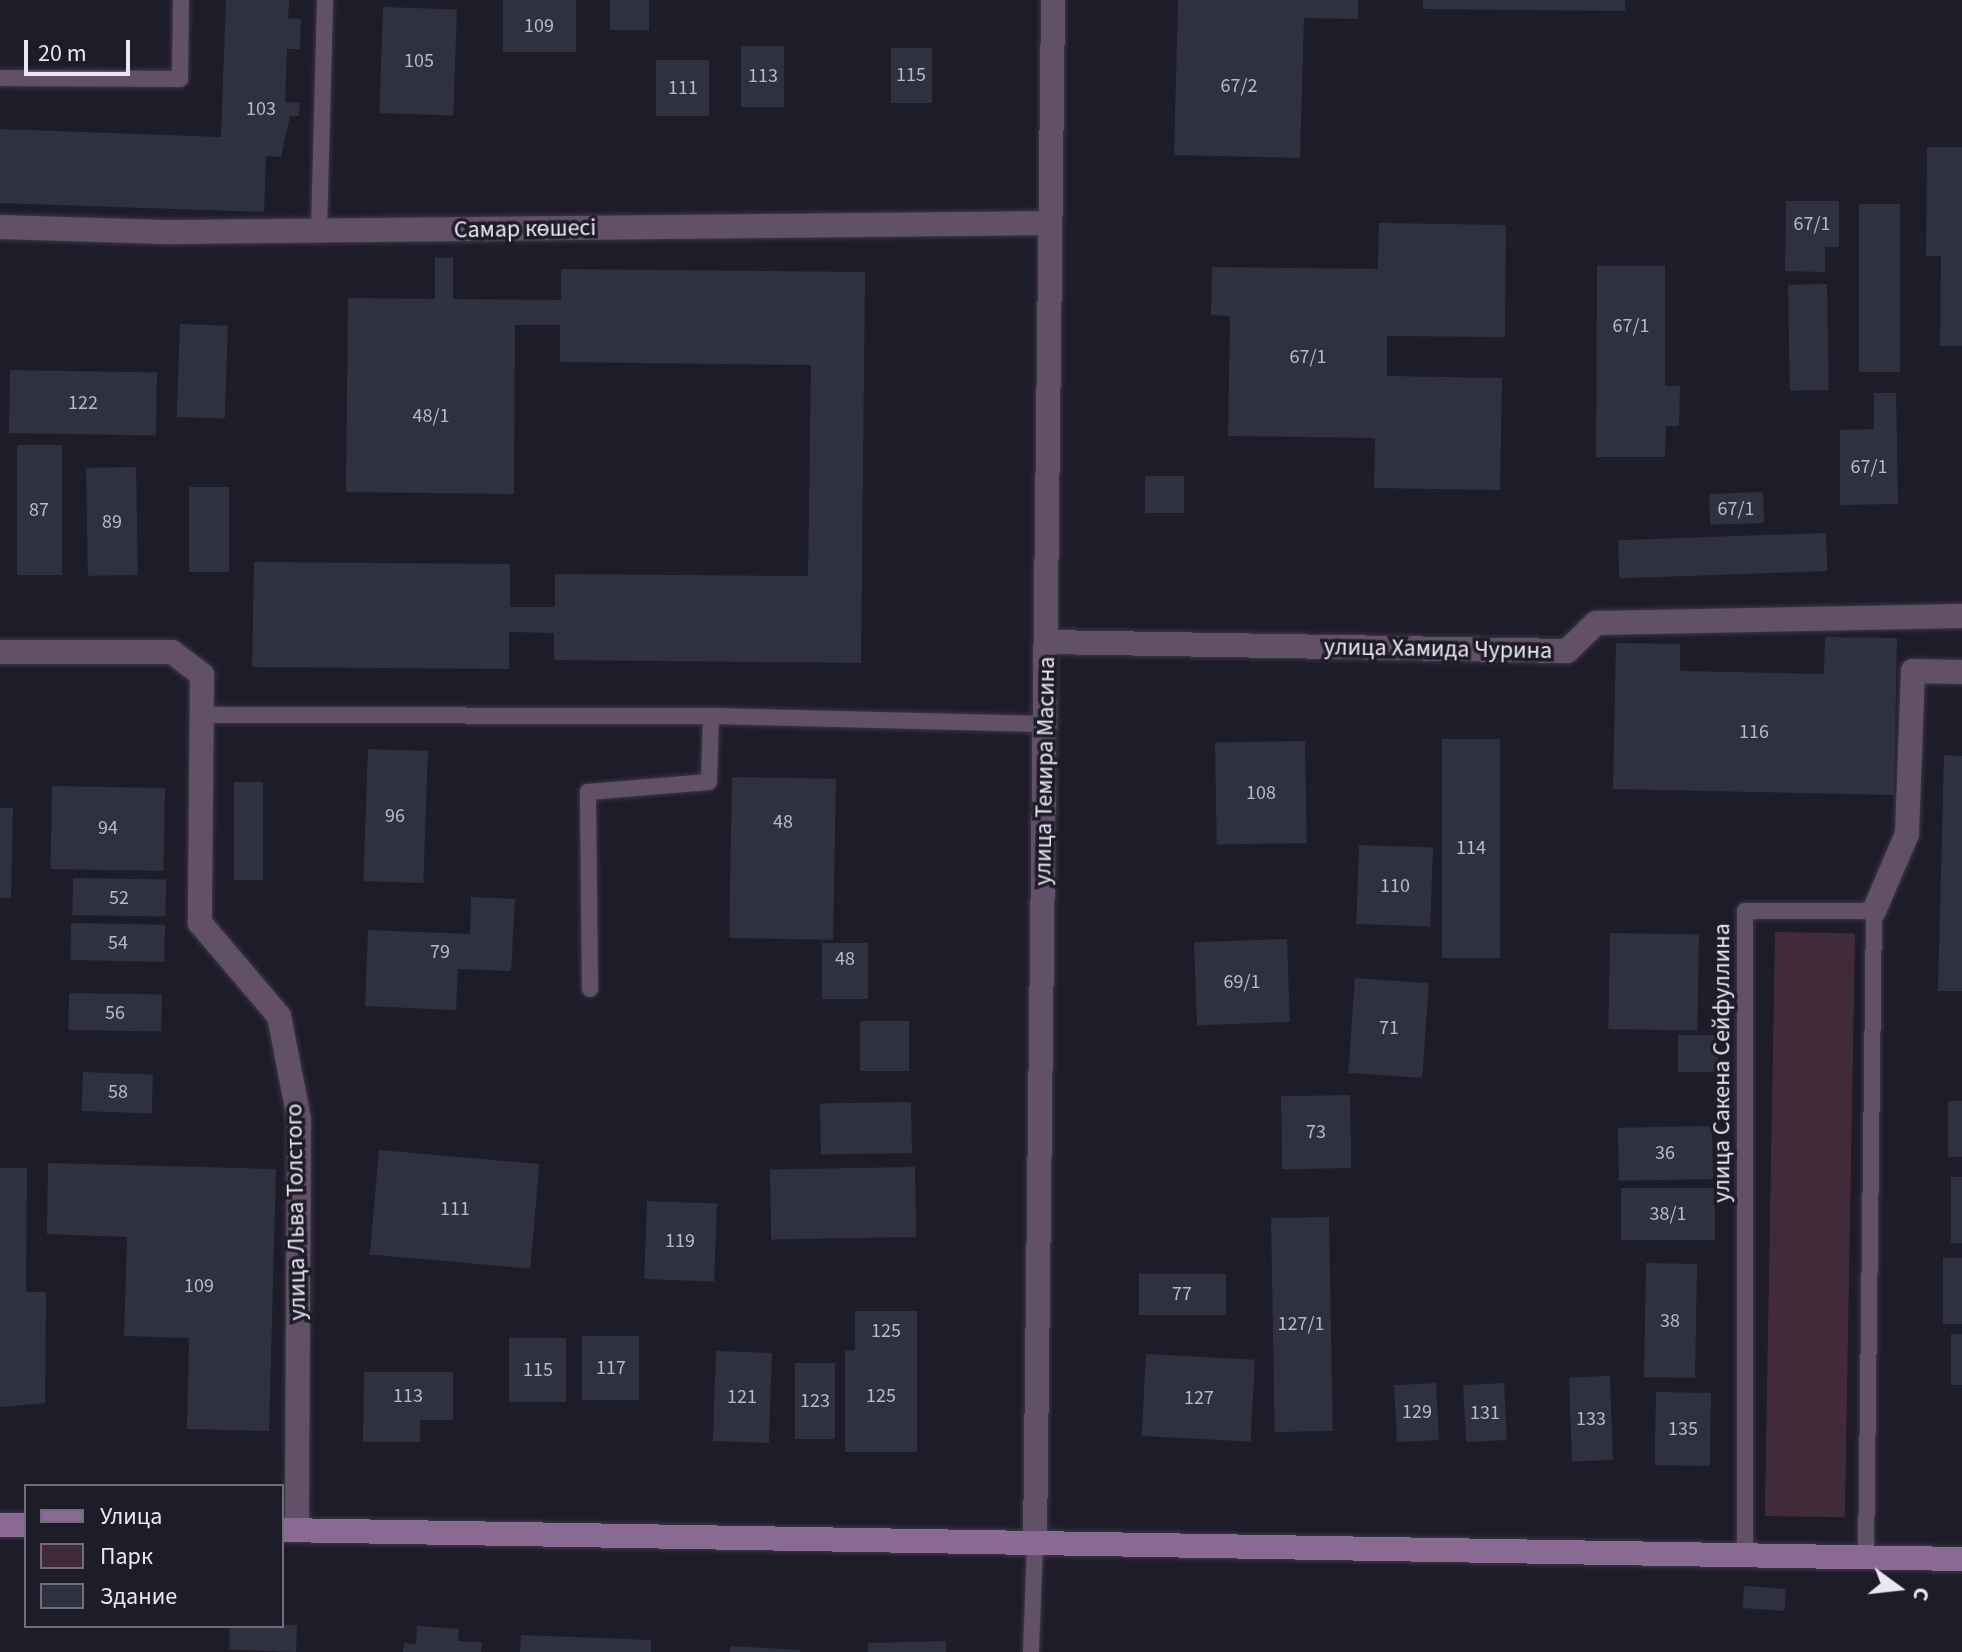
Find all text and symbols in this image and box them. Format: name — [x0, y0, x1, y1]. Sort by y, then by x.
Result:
house number: 109 — [524, 14, 554, 38]
scale bar — [28, 24, 134, 74]
text: 20 m — [38, 36, 87, 71]
house number: 105 — [404, 49, 434, 73]
house number: 115 — [896, 63, 926, 87]
house number: 113 — [748, 64, 778, 88]
house number: 67/2 — [1221, 74, 1257, 98]
house number: 111 — [668, 76, 698, 100]
house number: 103 — [246, 97, 276, 121]
house number: 67/1 — [1794, 212, 1830, 236]
street label: Самар көшесі — [454, 213, 596, 245]
house number: 67/1 — [1613, 314, 1649, 338]
house number: 67/1 — [1290, 345, 1326, 369]
house number: 122 — [68, 391, 98, 415]
house number: 48/1 — [413, 404, 449, 428]
house number: 67/1 — [1851, 455, 1887, 479]
house number: 67/1 — [1718, 497, 1754, 521]
house number: 87 — [29, 498, 49, 522]
house number: 89 — [102, 510, 122, 534]
street label: улица Хамида Чурина — [1324, 633, 1552, 665]
street label: улица Темира Масина — [1029, 656, 1061, 886]
house number: 116 — [1739, 720, 1769, 744]
house number: 108 — [1246, 781, 1276, 805]
house number: 96 — [385, 804, 405, 828]
house number: 48 — [773, 810, 793, 834]
house number: 94 — [98, 816, 118, 840]
house number: 114 — [1456, 836, 1486, 860]
house number: 110 — [1380, 874, 1410, 898]
house number: 52 — [109, 886, 129, 910]
street label: улица Сакена Сейфуллина — [1708, 923, 1736, 1203]
house number: 54 — [108, 931, 128, 955]
house number: 79 — [430, 940, 450, 964]
house number: 48 — [835, 947, 855, 971]
house number: 69/1 — [1224, 970, 1260, 994]
house number: 56 — [105, 1001, 125, 1025]
house number: 71 — [1379, 1016, 1399, 1040]
house number: 58 — [108, 1080, 128, 1104]
street label: улица Льва Толстого — [280, 1103, 312, 1321]
house number: 73 — [1306, 1120, 1326, 1144]
house number: 36 — [1655, 1141, 1675, 1165]
house number: 111 — [440, 1197, 470, 1221]
house number: 38/1 — [1650, 1202, 1686, 1226]
house number: 119 — [665, 1229, 695, 1253]
house number: 109 — [184, 1274, 214, 1298]
house number: 77 — [1172, 1282, 1192, 1306]
house number: 38 — [1660, 1309, 1680, 1333]
house number: 127/1 — [1278, 1312, 1324, 1336]
house number: 125 — [871, 1319, 901, 1343]
house number: 117 — [596, 1356, 626, 1380]
house number: 115 — [523, 1358, 553, 1382]
house number: 113 — [393, 1384, 423, 1408]
house number: 125 — [866, 1384, 896, 1408]
house number: 121 — [727, 1385, 757, 1409]
house number: 127 — [1184, 1386, 1214, 1410]
house number: 123 — [800, 1389, 830, 1413]
house number: 129 — [1402, 1400, 1432, 1424]
house number: 131 — [1470, 1401, 1500, 1425]
house number: 133 — [1576, 1407, 1606, 1431]
house number: 135 — [1668, 1417, 1698, 1441]
legend — [24, 1484, 284, 1628]
text: Улица — [100, 1499, 162, 1534]
text: Парк — [100, 1539, 153, 1574]
north arrow — [1858, 1548, 1938, 1628]
text: Здание — [100, 1579, 177, 1614]
text: С — [1904, 1584, 1938, 1605]

